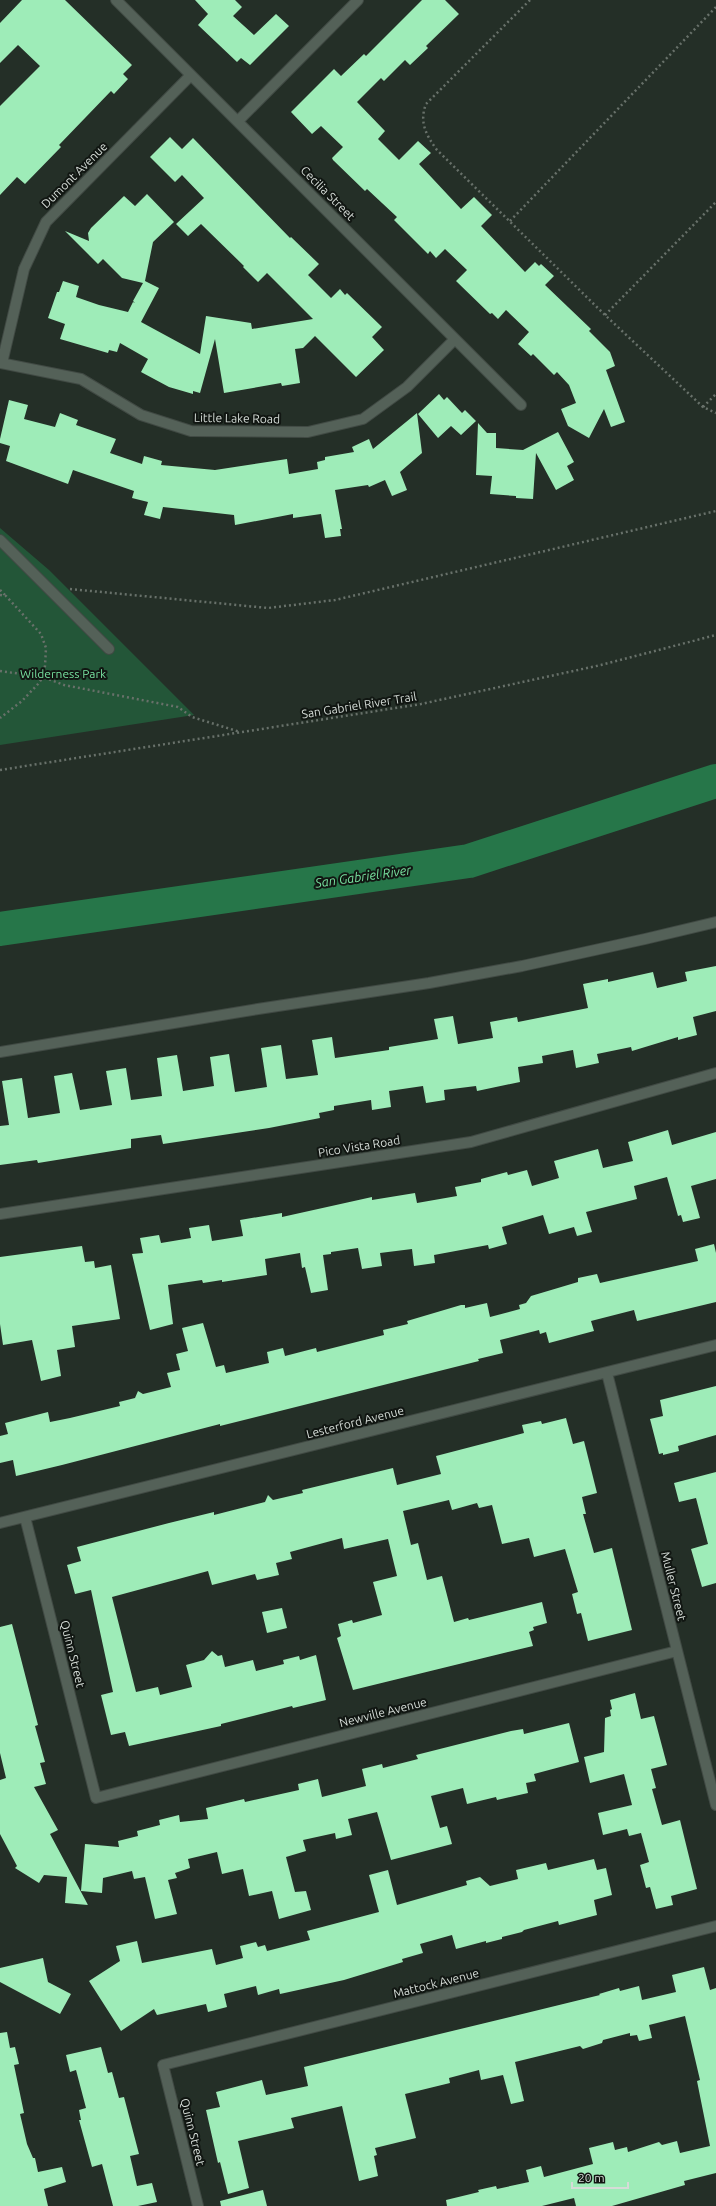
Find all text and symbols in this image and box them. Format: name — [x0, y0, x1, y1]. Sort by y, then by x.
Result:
street label: Dumont Avenue — [38, 139, 110, 211]
street label: Cecilia Street — [298, 163, 358, 223]
street label: Little Lake Road — [194, 411, 280, 425]
park label: Wilderness Park — [20, 667, 106, 680]
street label: San Gabriel River Trail — [301, 689, 417, 721]
water label: San Gabriel River — [313, 862, 413, 890]
street label: Pico Vista Road — [317, 1133, 401, 1159]
street label: Lesterford Avenue — [305, 1404, 405, 1440]
street label: Muller Street — [659, 1550, 689, 1622]
street label: Quinn Street — [58, 1619, 88, 1689]
street label: Newville Avenue — [338, 1695, 428, 1729]
street label: Mattock Avenue — [392, 1966, 480, 2000]
street label: Quinn Street — [178, 2097, 208, 2167]
scale bar — [572, 2164, 628, 2190]
text: 20 m — [578, 2171, 605, 2184]

